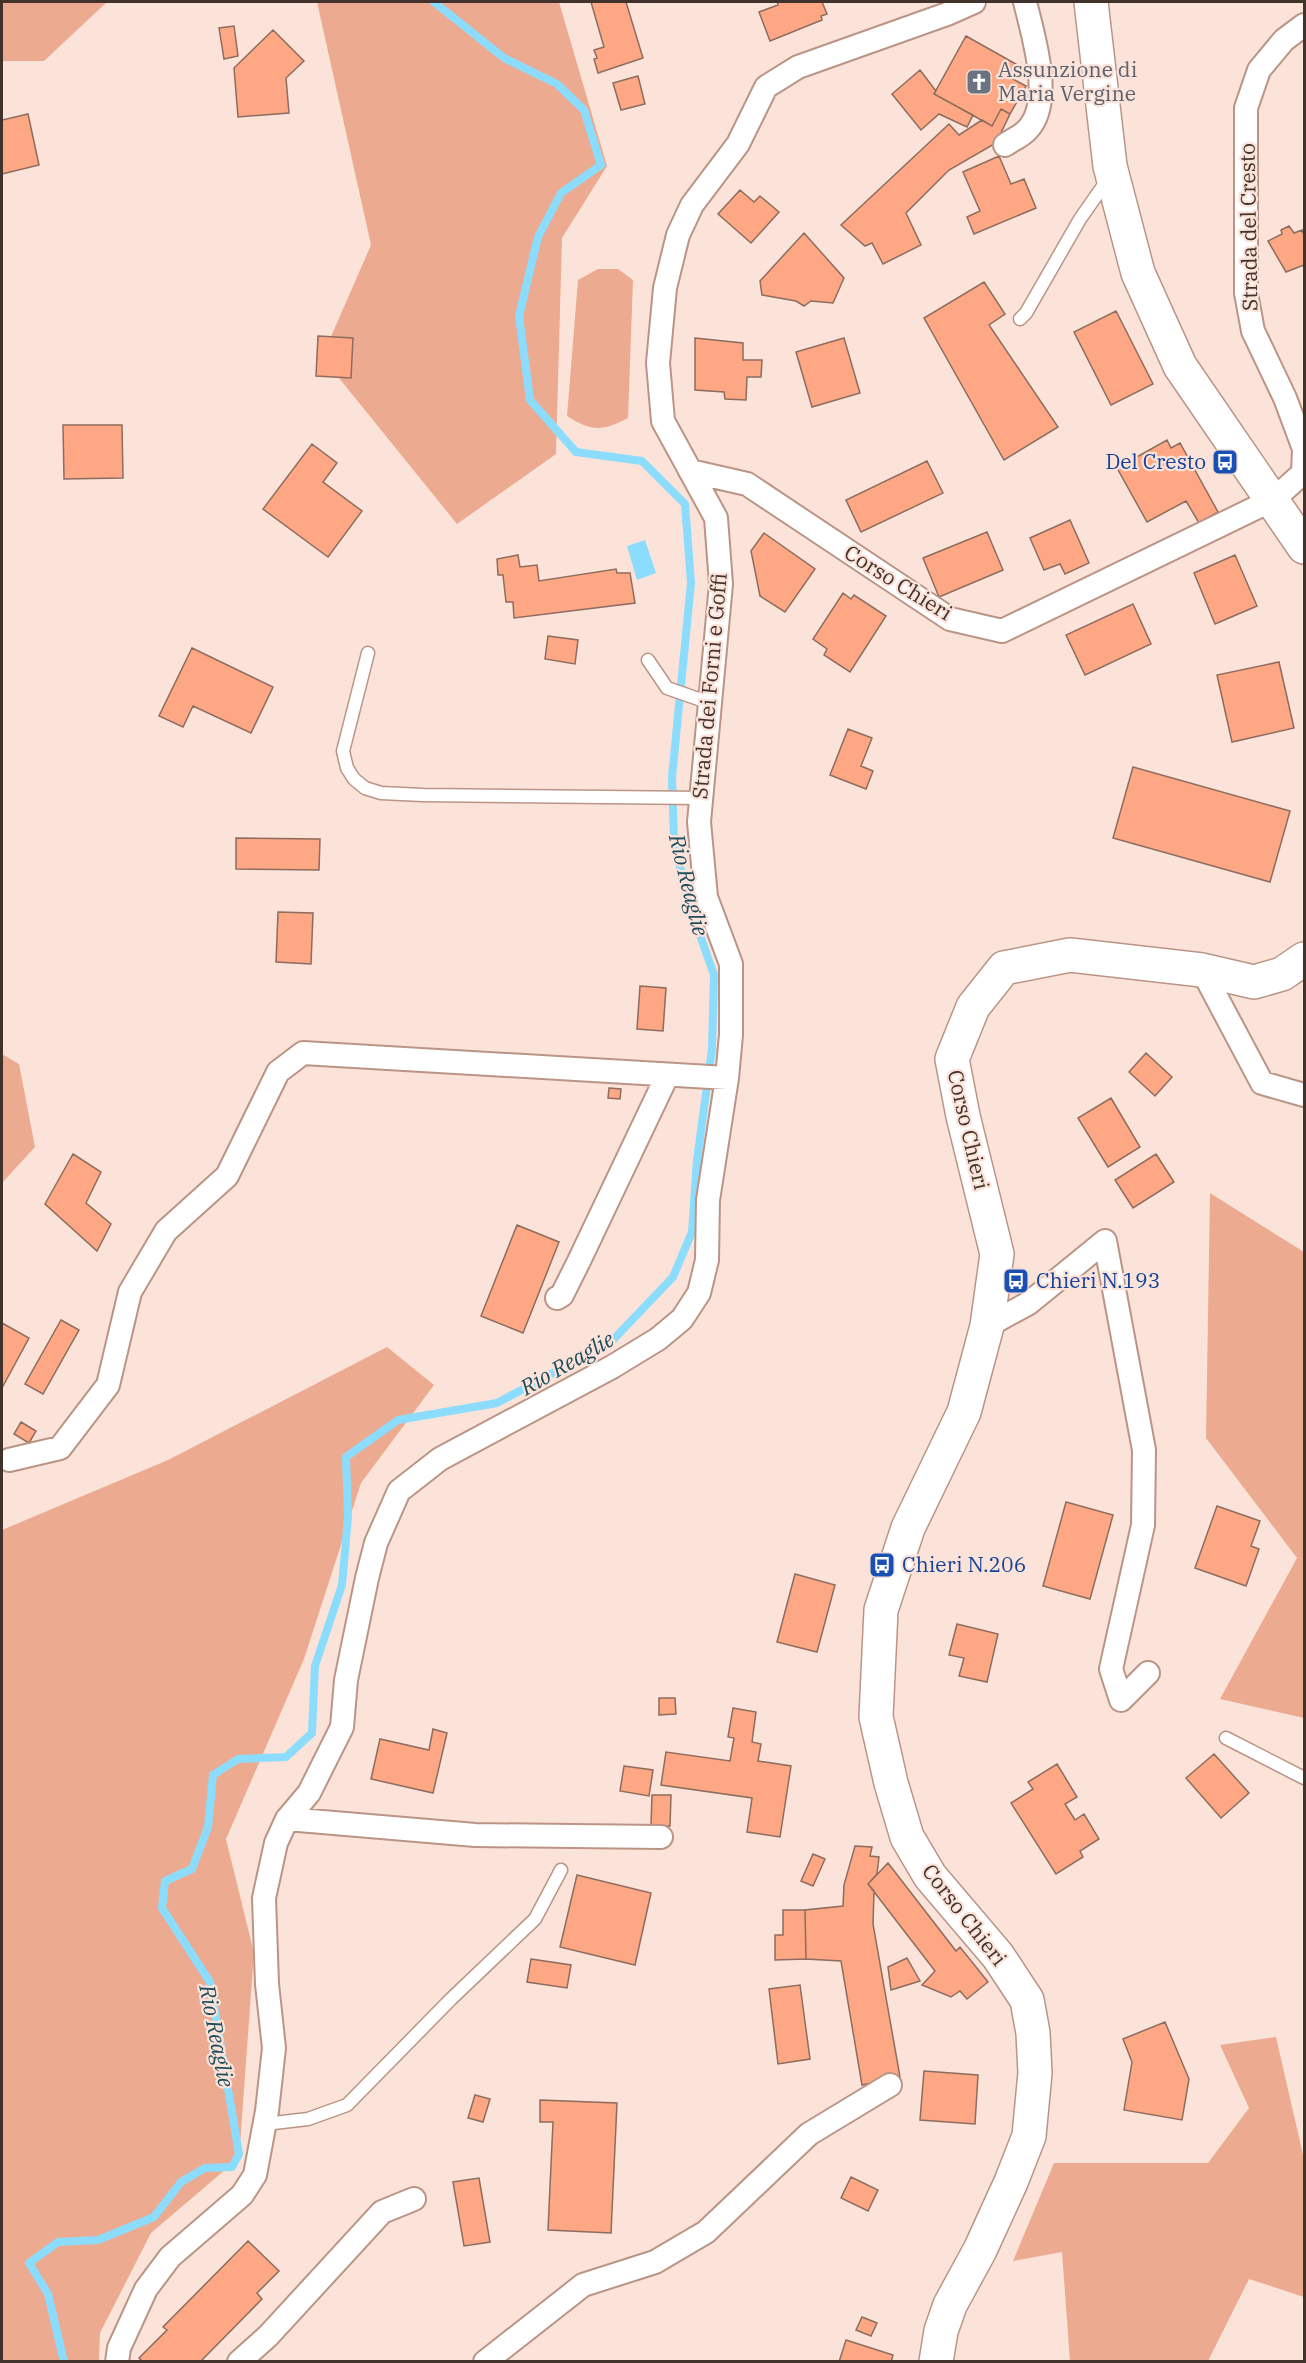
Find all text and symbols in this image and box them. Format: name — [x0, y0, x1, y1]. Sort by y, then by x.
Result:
place label: Assunzione di Maria Vergine — [998, 55, 1137, 107]
church icon: Assunzione di Maria Vergine — [964, 67, 994, 97]
street label: Strada del Cresto — [1233, 143, 1263, 311]
place label: Del Cresto — [1106, 447, 1206, 475]
bus stop icon: Del Cresto — [1210, 447, 1240, 477]
street label: Corso Chieri — [839, 538, 958, 626]
street label: Strada dei Forni e Goffi — [685, 572, 733, 800]
water label: Rio Reaglie — [663, 830, 716, 939]
street label: Corso Chieri — [942, 1067, 996, 1192]
bus stop icon: Chieri N.193 — [1001, 1266, 1031, 1296]
place label: Chieri N.193 — [1036, 1266, 1160, 1294]
water label: Rio Reaglie — [514, 1324, 619, 1402]
bus stop icon: Chieri N.206 — [867, 1550, 897, 1580]
place label: Chieri N.206 — [902, 1550, 1026, 1578]
street label: Corso Chieri — [916, 1858, 1013, 1971]
water label: Rio Reaglie — [193, 1981, 242, 2090]

